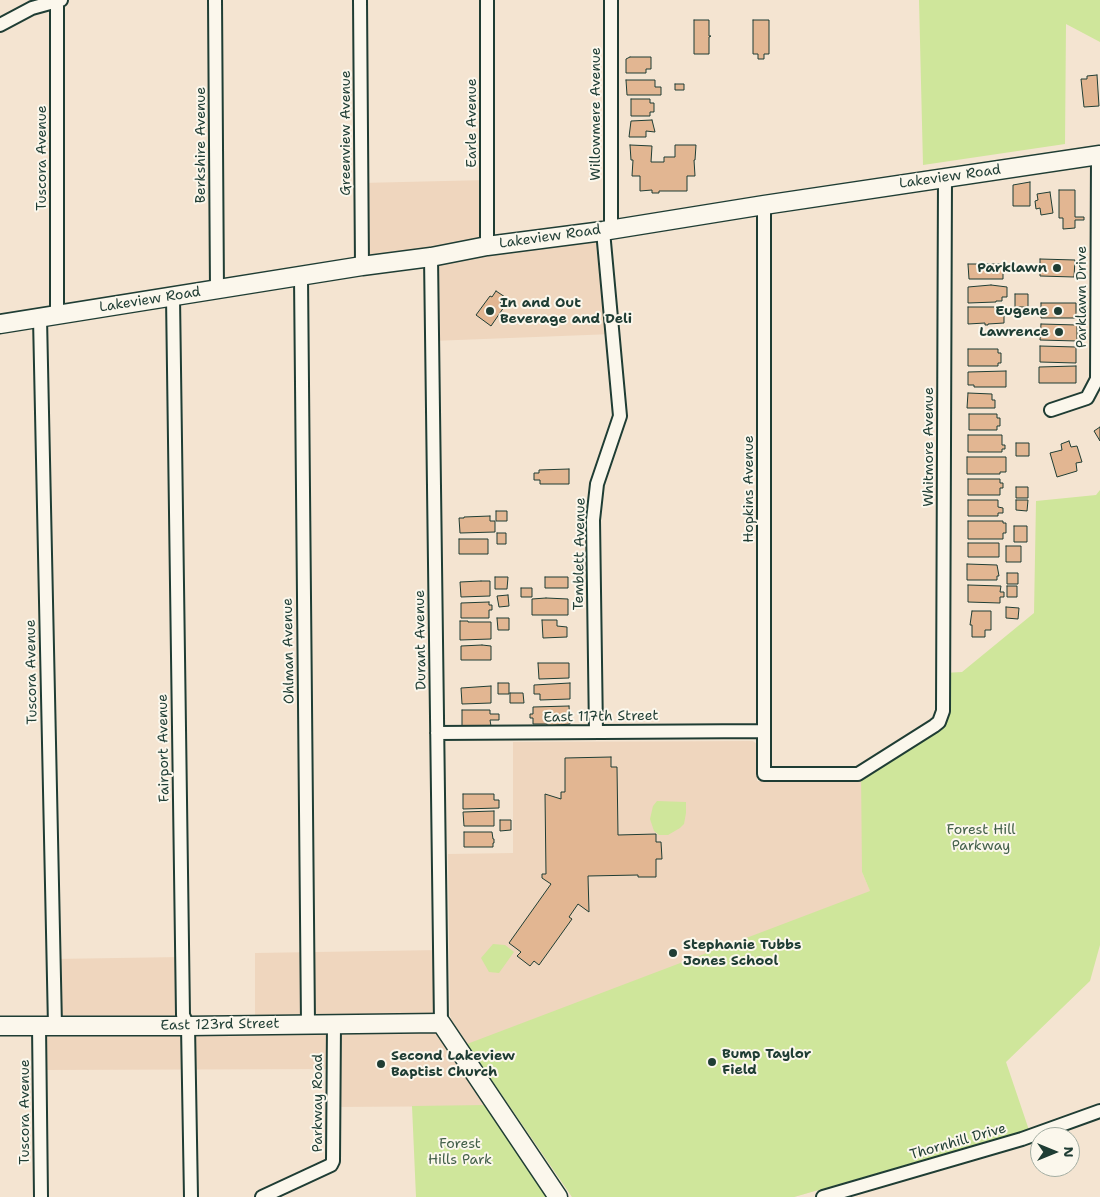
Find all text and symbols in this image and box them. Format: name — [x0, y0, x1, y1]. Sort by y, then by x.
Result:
street label: Willowmere Avenue — [588, 47, 604, 181]
street label: Greenview Avenue — [338, 70, 354, 196]
street label: Earle Avenue — [464, 78, 480, 168]
street label: Berkshire Avenue — [193, 87, 209, 203]
street label: Tuscora Avenue — [34, 105, 50, 211]
street label: Lakeview Road — [898, 162, 1002, 192]
street label: Lakeview Road — [498, 222, 602, 252]
street label: Parklawn Drive — [1074, 246, 1090, 348]
place label: Parklawn — [977, 260, 1047, 276]
marker: Parklawn — [1051, 262, 1063, 274]
street label: Lakeview Road — [98, 284, 202, 316]
place label: In and Out Beverage and Deli — [500, 295, 632, 328]
place label: Eugene — [995, 303, 1048, 319]
marker: In and Out Beverage and Deli — [484, 305, 496, 317]
marker: Eugene — [1052, 305, 1064, 317]
place label: Lawrence — [979, 324, 1049, 340]
marker: Lawrence — [1053, 326, 1065, 338]
street label: Whitmore Avenue — [921, 387, 937, 507]
street label: Hopkins Avenue — [741, 435, 757, 543]
street label: Temblett Avenue — [571, 497, 589, 611]
street label: Durant Avenue — [412, 590, 430, 690]
street label: Ohlman Avenue — [280, 598, 298, 704]
street label: Tuscora Avenue — [23, 619, 41, 725]
street label: Fairport Avenue — [155, 694, 173, 802]
street label: East 117th Street — [543, 708, 659, 726]
park label: Forest Hill Parkway — [946, 822, 1016, 854]
place label: Stephanie Tubbs Jones School — [683, 937, 801, 970]
marker: Stephanie Tubbs Jones School — [667, 947, 679, 959]
street label: East 123rd Street — [160, 1016, 280, 1034]
place label: Bump Taylor Field — [722, 1046, 811, 1078]
place label: Second Lakeview Baptist Church — [391, 1048, 515, 1080]
street label: Parkway Road — [310, 1054, 326, 1152]
marker: Bump Taylor Field — [706, 1056, 718, 1068]
marker: Second Lakeview Baptist Church — [375, 1058, 387, 1070]
street label: Tuscora Avenue — [17, 1059, 33, 1165]
street label: Thornhill Drive — [908, 1120, 1008, 1164]
north arrow — [1030, 1127, 1080, 1177]
park label: Forest Hills Park — [428, 1136, 492, 1168]
text: N — [1060, 1146, 1078, 1158]

